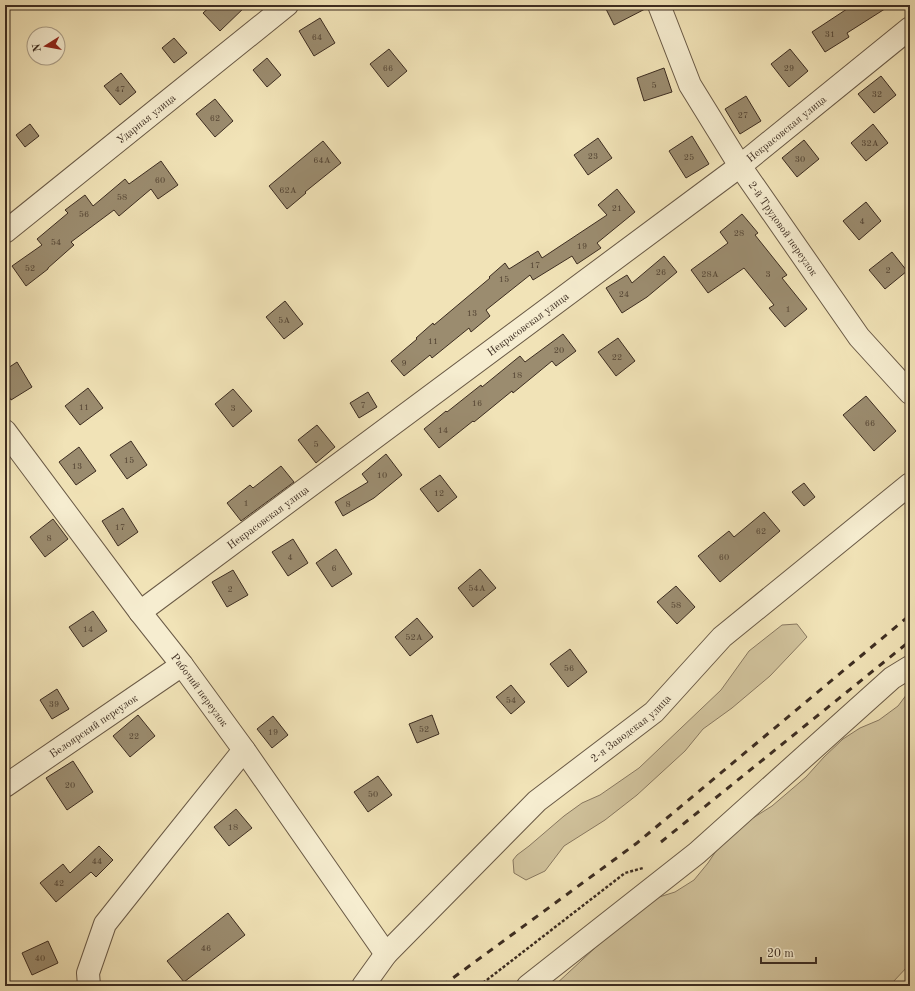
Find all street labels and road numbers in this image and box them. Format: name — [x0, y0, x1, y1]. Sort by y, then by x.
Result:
street label: Ударная улица — [115, 92, 179, 147]
street label: Некрасовская улица — [745, 94, 829, 165]
street label: 2-й Трудовой переулок — [746, 180, 819, 279]
street label: Некрасовская улица — [486, 291, 572, 359]
street label: Некрасовская улица — [226, 484, 312, 552]
street label: Рабочий переулок — [168, 652, 229, 730]
street label: Белоярский переулок — [48, 693, 141, 761]
street label: 2-я Заводская улица — [589, 693, 674, 765]

